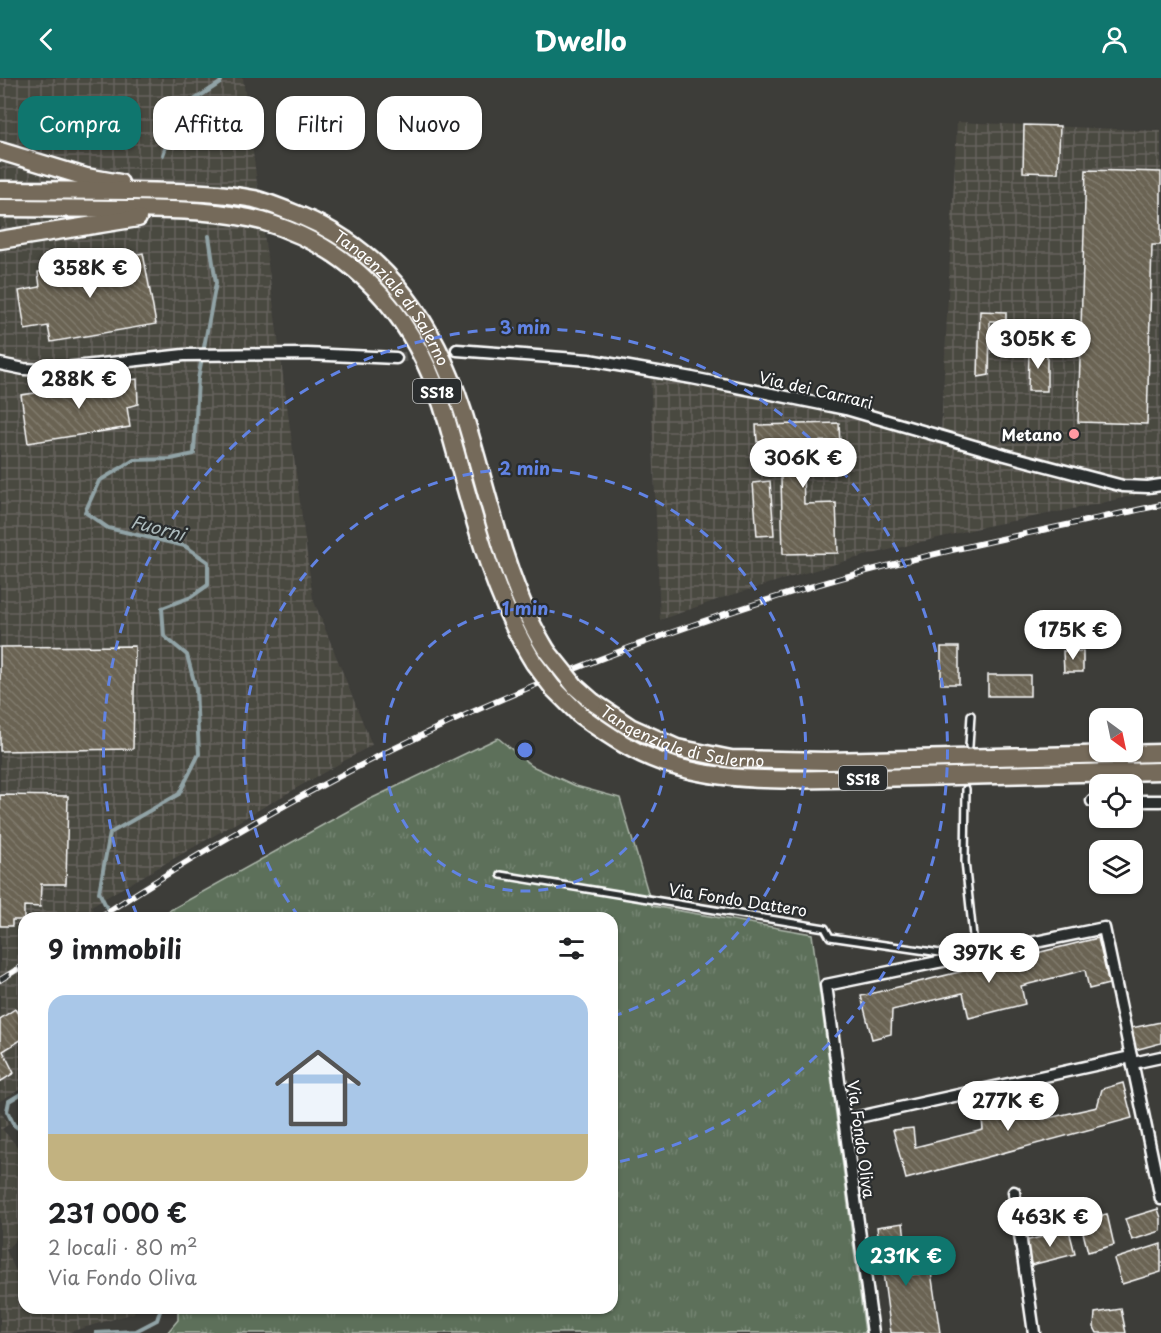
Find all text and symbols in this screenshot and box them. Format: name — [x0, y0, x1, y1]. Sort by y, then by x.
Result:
text: Dwello — [534, 19, 627, 60]
icon: back — [30, 23, 63, 56]
icon: person — [1098, 23, 1131, 56]
chip: Compra — [18, 96, 141, 150]
chip: Affitta — [153, 96, 264, 150]
chip: Filtri — [276, 96, 365, 150]
chip: Nuovo — [377, 96, 482, 150]
street label: Tangenziale di Salerno — [329, 224, 456, 369]
pin: 358K € — [41, 248, 139, 299]
text: 358K € — [52, 252, 128, 282]
text: 3 min — [500, 313, 550, 340]
pin: 305K € — [989, 319, 1087, 370]
text: 305K € — [1000, 323, 1076, 353]
pin: 288K € — [30, 359, 128, 410]
text: 288K € — [41, 363, 117, 393]
street label: Via dei Carrari — [757, 364, 875, 414]
road number: SS18 — [413, 379, 461, 403]
place label: Metano — [1001, 422, 1062, 446]
marker: Metano — [1067, 427, 1081, 441]
pin: 306K € — [754, 438, 852, 489]
text: 306K € — [764, 442, 842, 472]
text: 2 min — [500, 454, 550, 481]
water label: Fuorni — [128, 507, 191, 548]
text: 1 min — [502, 594, 548, 621]
pin: 175K € — [1024, 610, 1122, 661]
text: 175K € — [1038, 614, 1108, 644]
street label: Tangenziale di Salerno — [596, 698, 765, 772]
north arrow — [1089, 708, 1143, 762]
map controls — [1089, 708, 1143, 894]
centre of rings — [515, 740, 535, 760]
road number: SS18 — [839, 766, 887, 790]
button: locate — [1089, 774, 1143, 828]
button: layers — [1089, 840, 1143, 894]
street label: Via Fondo Dattero — [667, 876, 809, 922]
text: 9 immobili — [48, 929, 182, 968]
icon: filters — [555, 932, 588, 965]
pin: 397K € — [940, 933, 1038, 984]
text: 397K € — [952, 937, 1026, 967]
icon: home — [264, 1034, 372, 1142]
street label: Via Fondo Oliva — [842, 1078, 882, 1200]
pin: 277K € — [959, 1081, 1057, 1132]
text: 277K € — [972, 1085, 1044, 1115]
text: 231 000 € — [48, 1193, 187, 1232]
pin: 463K € — [1001, 1197, 1099, 1248]
text: 463K € — [1012, 1201, 1088, 1231]
text: 2 locali · 80 m² — [48, 1232, 198, 1262]
pin: 231K € — [857, 1236, 955, 1287]
text: 231K € — [870, 1240, 942, 1270]
text: Via Fondo Oliva — [48, 1262, 197, 1292]

